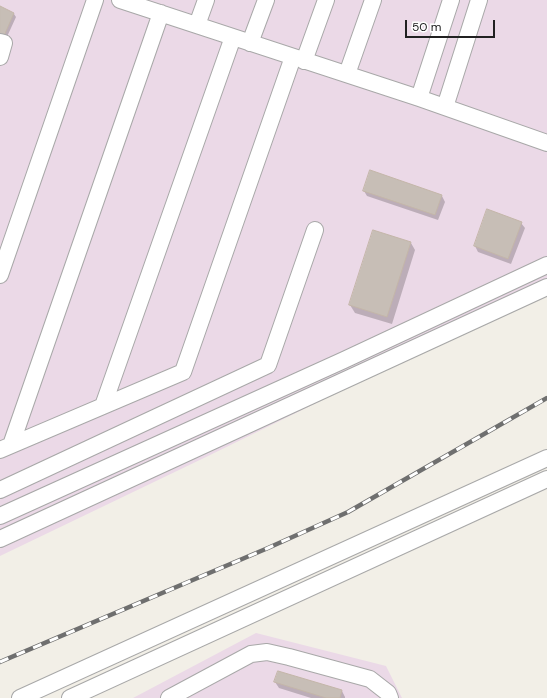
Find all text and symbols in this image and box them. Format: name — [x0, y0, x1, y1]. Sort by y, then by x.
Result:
scale bar — [407, 12, 497, 38]
text: 50 m — [412, 19, 441, 35]

